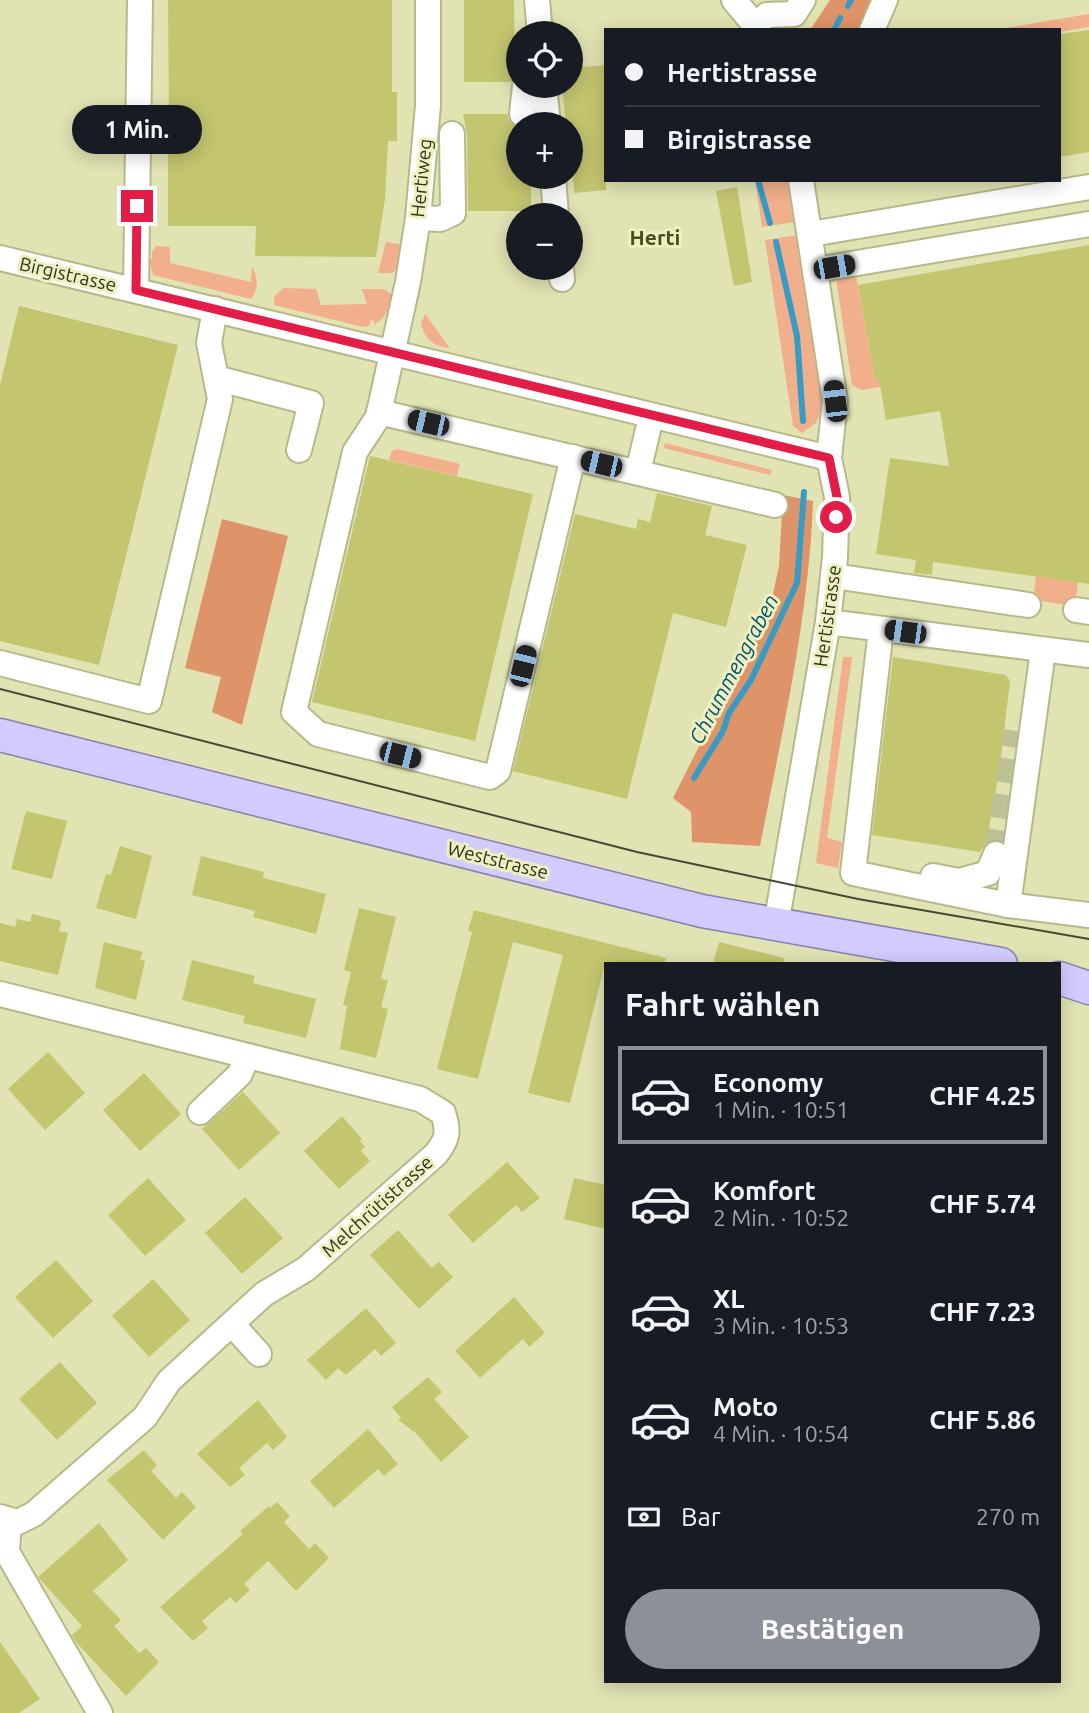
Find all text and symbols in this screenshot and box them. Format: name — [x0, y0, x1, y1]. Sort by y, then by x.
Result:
map controls — [506, 21, 583, 280]
button: locate — [506, 21, 583, 98]
text: Hertistrasse — [667, 58, 818, 87]
callout: 1 Min. — [72, 104, 202, 154]
button: + — [506, 112, 583, 189]
text: 1 Min. — [105, 117, 169, 142]
text: Birgistrasse — [667, 125, 812, 154]
street label: Hertiweg — [406, 137, 436, 219]
route end — [121, 190, 153, 222]
button: − — [506, 203, 583, 280]
district label: Herti — [630, 225, 680, 249]
street label: Birgistrasse — [17, 252, 119, 296]
car — [812, 253, 857, 281]
car — [823, 379, 848, 423]
car — [406, 408, 451, 438]
car — [579, 449, 624, 479]
route start — [820, 501, 852, 533]
street label: Hertistrasse — [809, 564, 845, 668]
water label: Chrummengraben — [683, 590, 783, 748]
car — [883, 619, 928, 645]
car — [508, 643, 539, 689]
car — [378, 740, 423, 770]
street label: Weststrasse — [445, 837, 551, 883]
text: Fahrt wählen — [625, 986, 820, 1022]
icon: car — [629, 1064, 692, 1127]
text: Economy — [713, 1068, 823, 1097]
text: CHF 4.25 — [929, 1081, 1036, 1110]
text: 1 Min. · 10:51 — [713, 1097, 849, 1122]
street label: Melchrütistrasse — [317, 1151, 437, 1261]
icon: car — [629, 1172, 692, 1235]
text: Komfort — [713, 1176, 816, 1205]
text: CHF 5.74 — [929, 1189, 1036, 1218]
text: 2 Min. · 10:52 — [713, 1205, 849, 1230]
icon: car — [629, 1280, 692, 1343]
text: XL — [713, 1284, 744, 1313]
text: CHF 7.23 — [929, 1297, 1036, 1326]
text: 3 Min. · 10:53 — [713, 1313, 849, 1338]
icon: car — [629, 1388, 692, 1451]
text: Moto — [713, 1392, 778, 1421]
text: CHF 5.86 — [929, 1405, 1036, 1434]
text: 4 Min. · 10:54 — [713, 1421, 849, 1446]
icon: cash — [625, 1498, 663, 1536]
text: Bar — [681, 1502, 721, 1531]
text: 270 m — [976, 1504, 1040, 1529]
button: Bestätigen — [625, 1589, 1040, 1669]

